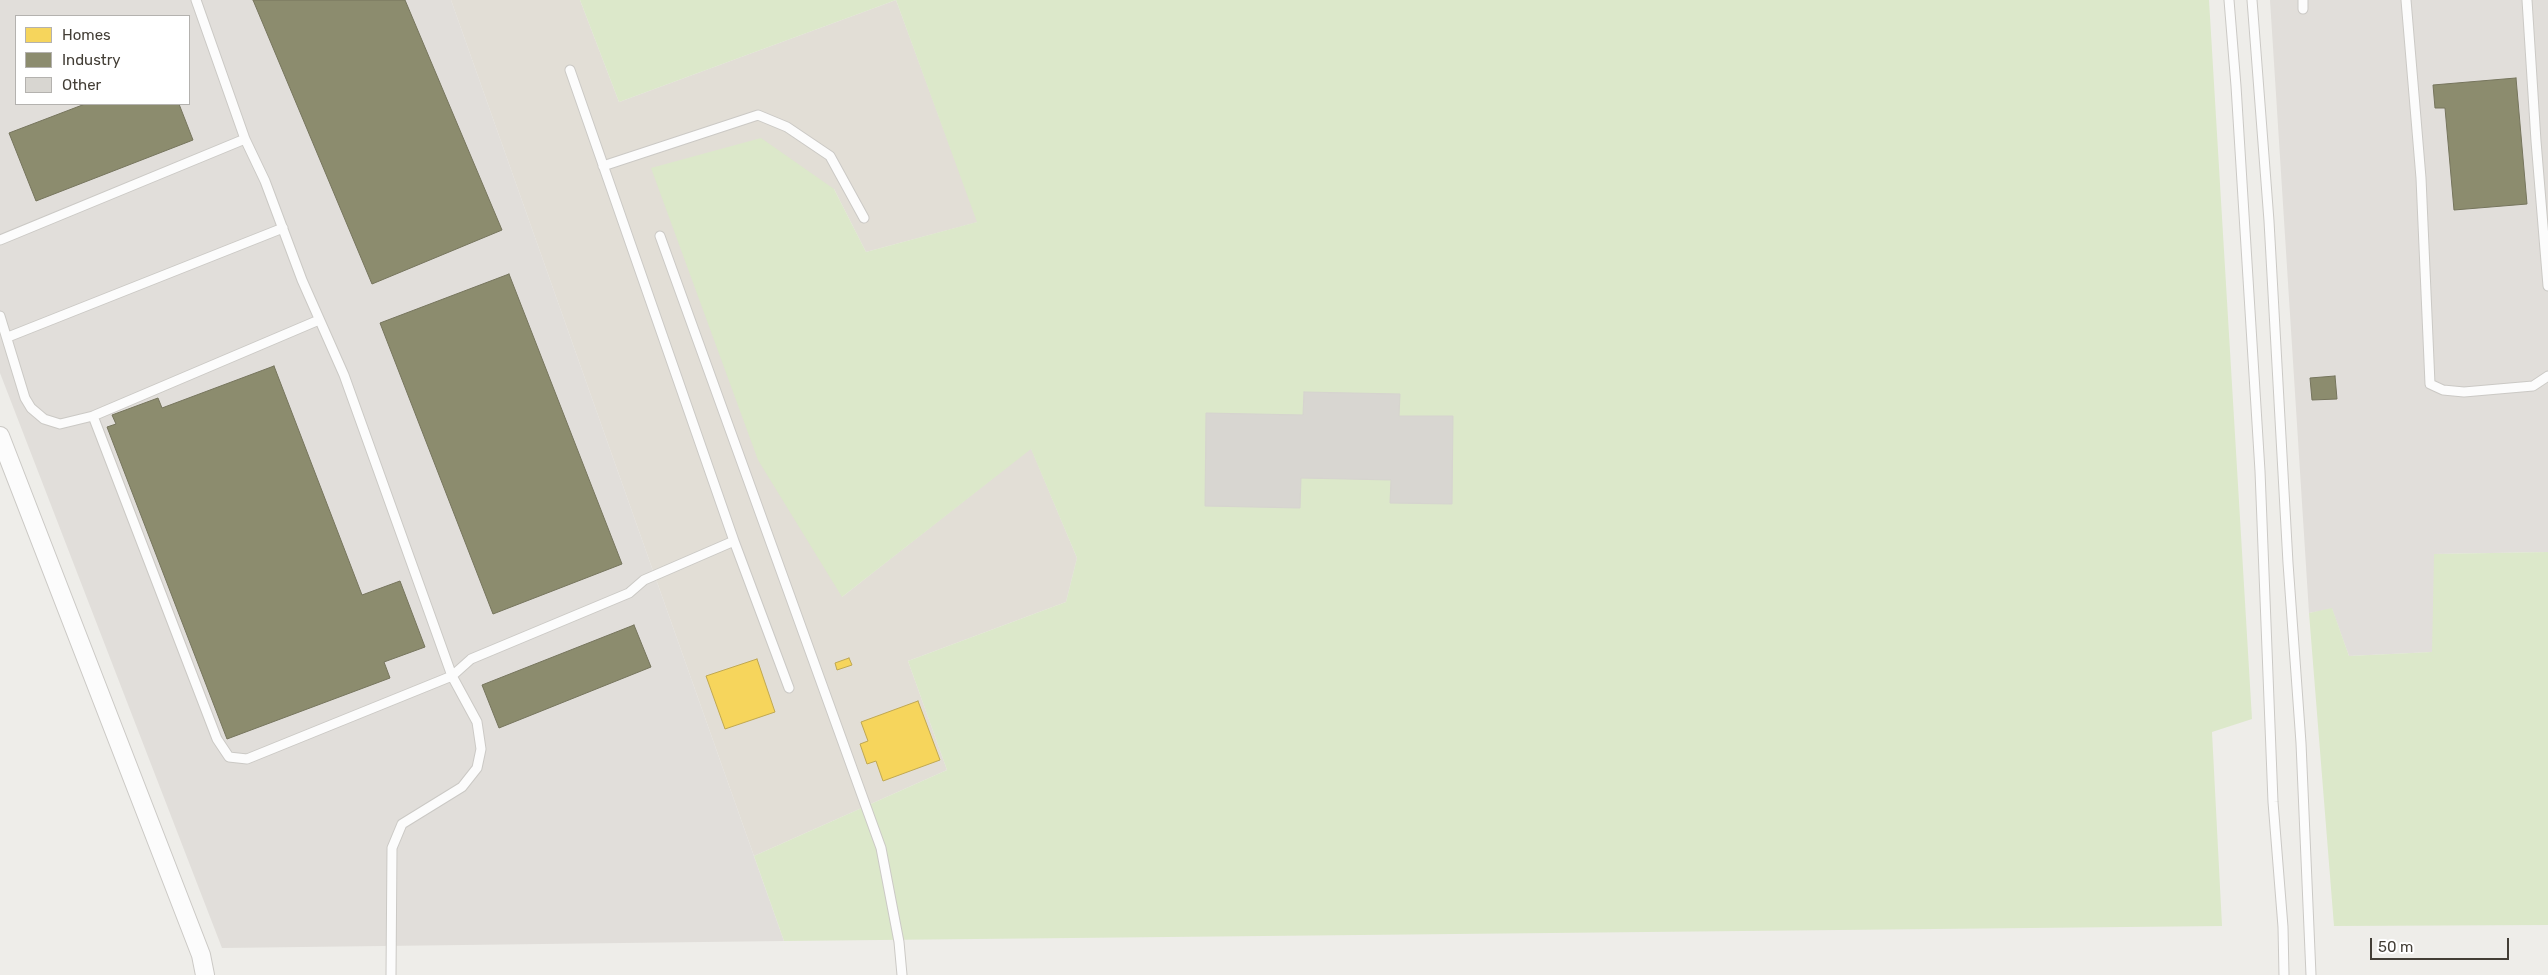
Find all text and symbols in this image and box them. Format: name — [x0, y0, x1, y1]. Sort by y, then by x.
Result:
legend — [15, 15, 190, 105]
text: Homes — [62, 26, 111, 44]
text: Industry — [62, 51, 121, 69]
text: Other — [62, 76, 101, 94]
scale bar — [2373, 928, 2512, 960]
text: 50 m — [2378, 938, 2413, 956]

